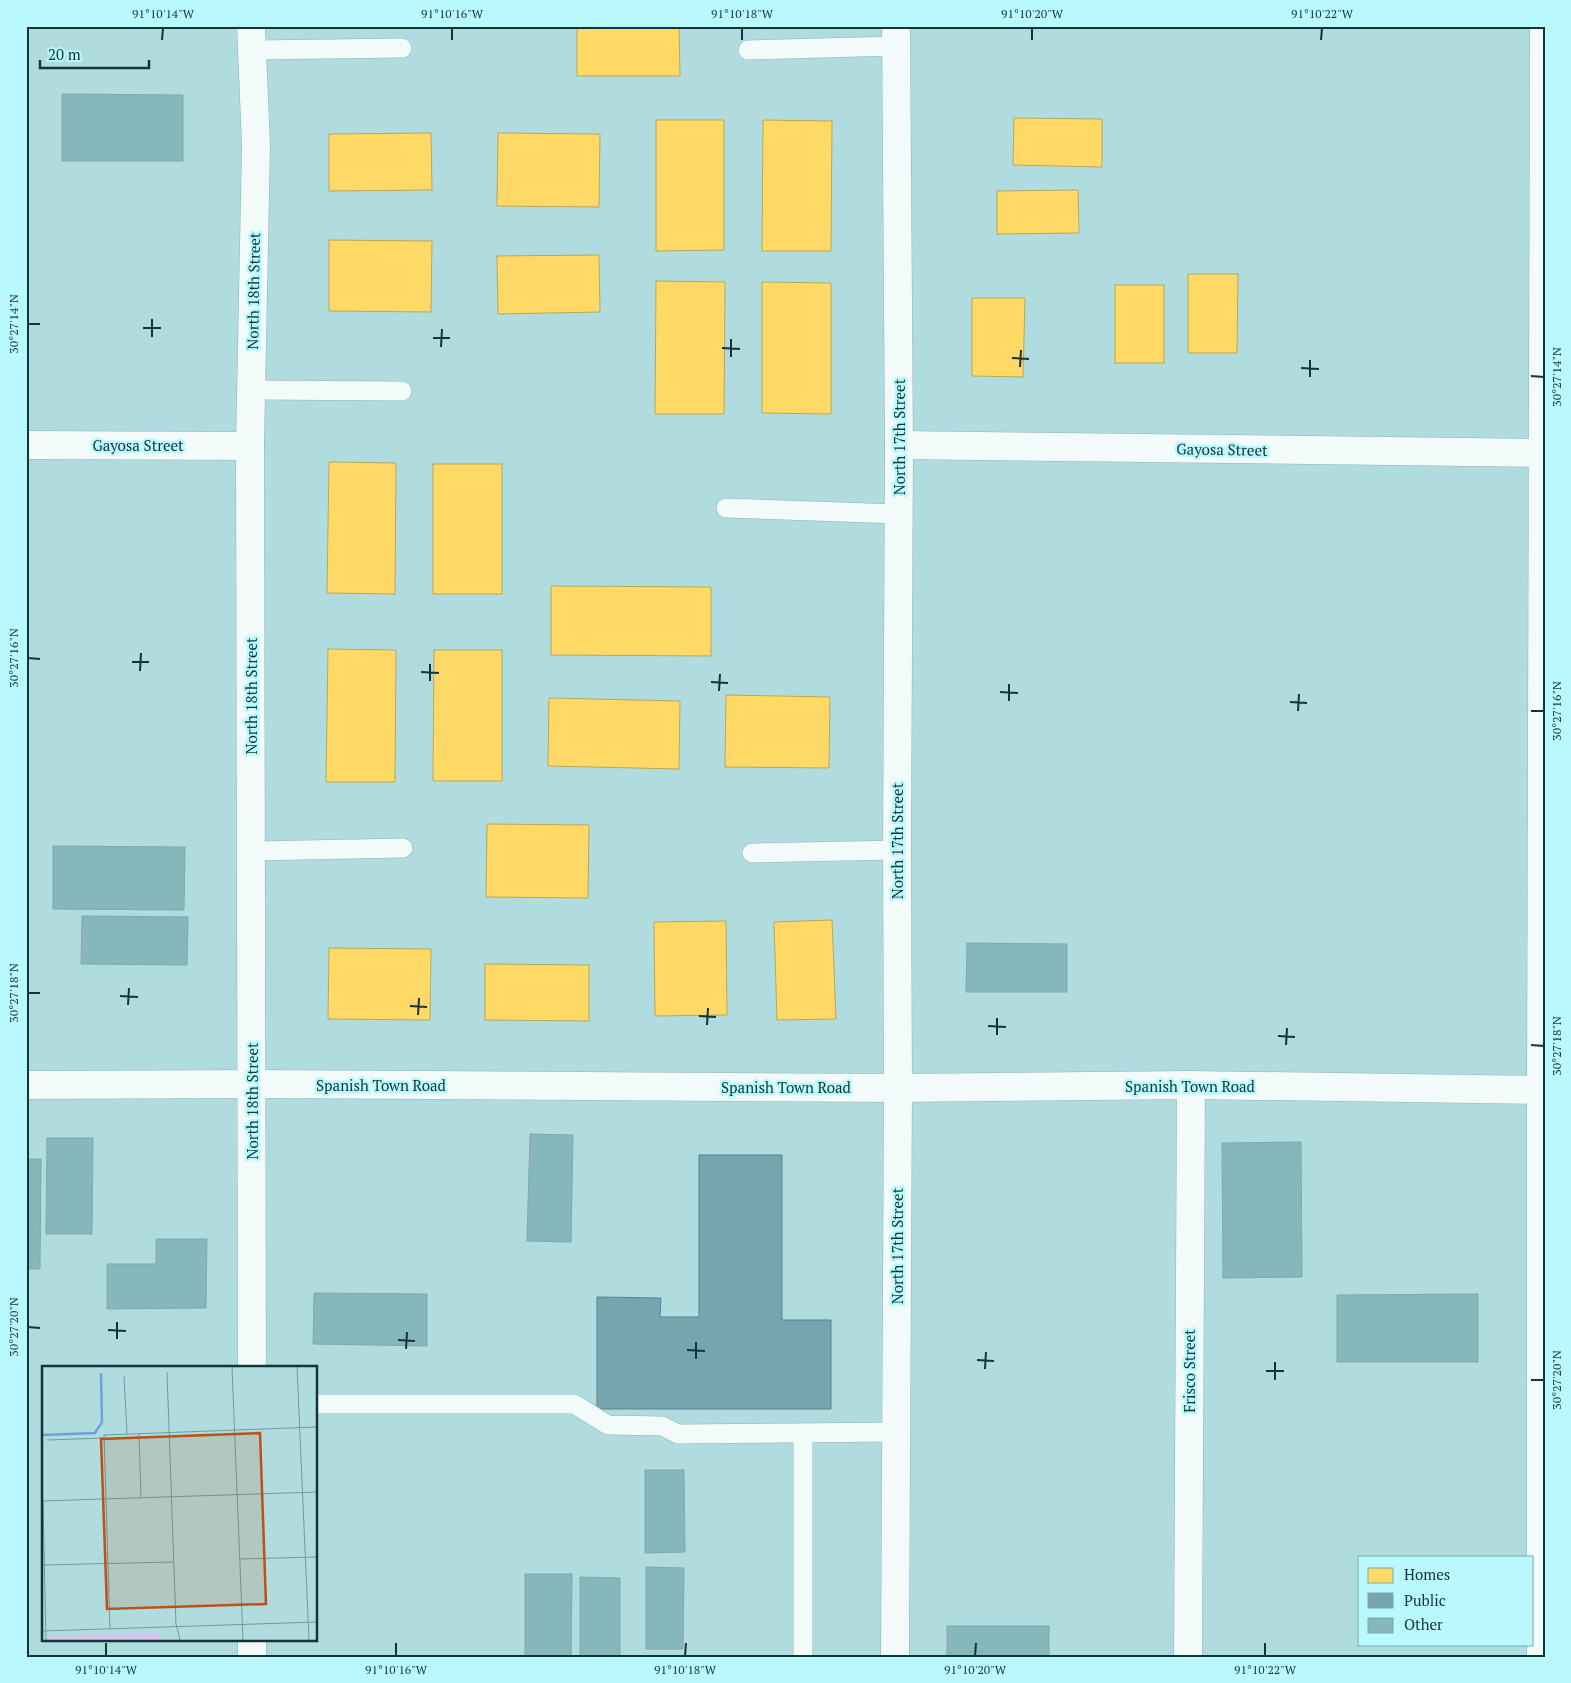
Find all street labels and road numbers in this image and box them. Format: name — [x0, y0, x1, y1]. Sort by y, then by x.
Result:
street label: North 18th Street — [242, 232, 264, 350]
street label: North 17th Street — [889, 378, 909, 495]
street label: Gayosa Street — [92, 435, 184, 455]
street label: Gayosa Street — [1176, 438, 1268, 460]
street label: North 18th Street — [241, 637, 261, 755]
street label: North 17th Street — [887, 782, 907, 899]
street label: North 18th Street — [242, 1042, 262, 1160]
street label: Spanish Town Road — [316, 1075, 446, 1095]
street label: Spanish Town Road — [1125, 1076, 1255, 1096]
street label: Spanish Town Road — [721, 1077, 851, 1097]
street label: North 17th Street — [887, 1187, 907, 1304]
street label: Frisco Street — [1179, 1329, 1199, 1413]

